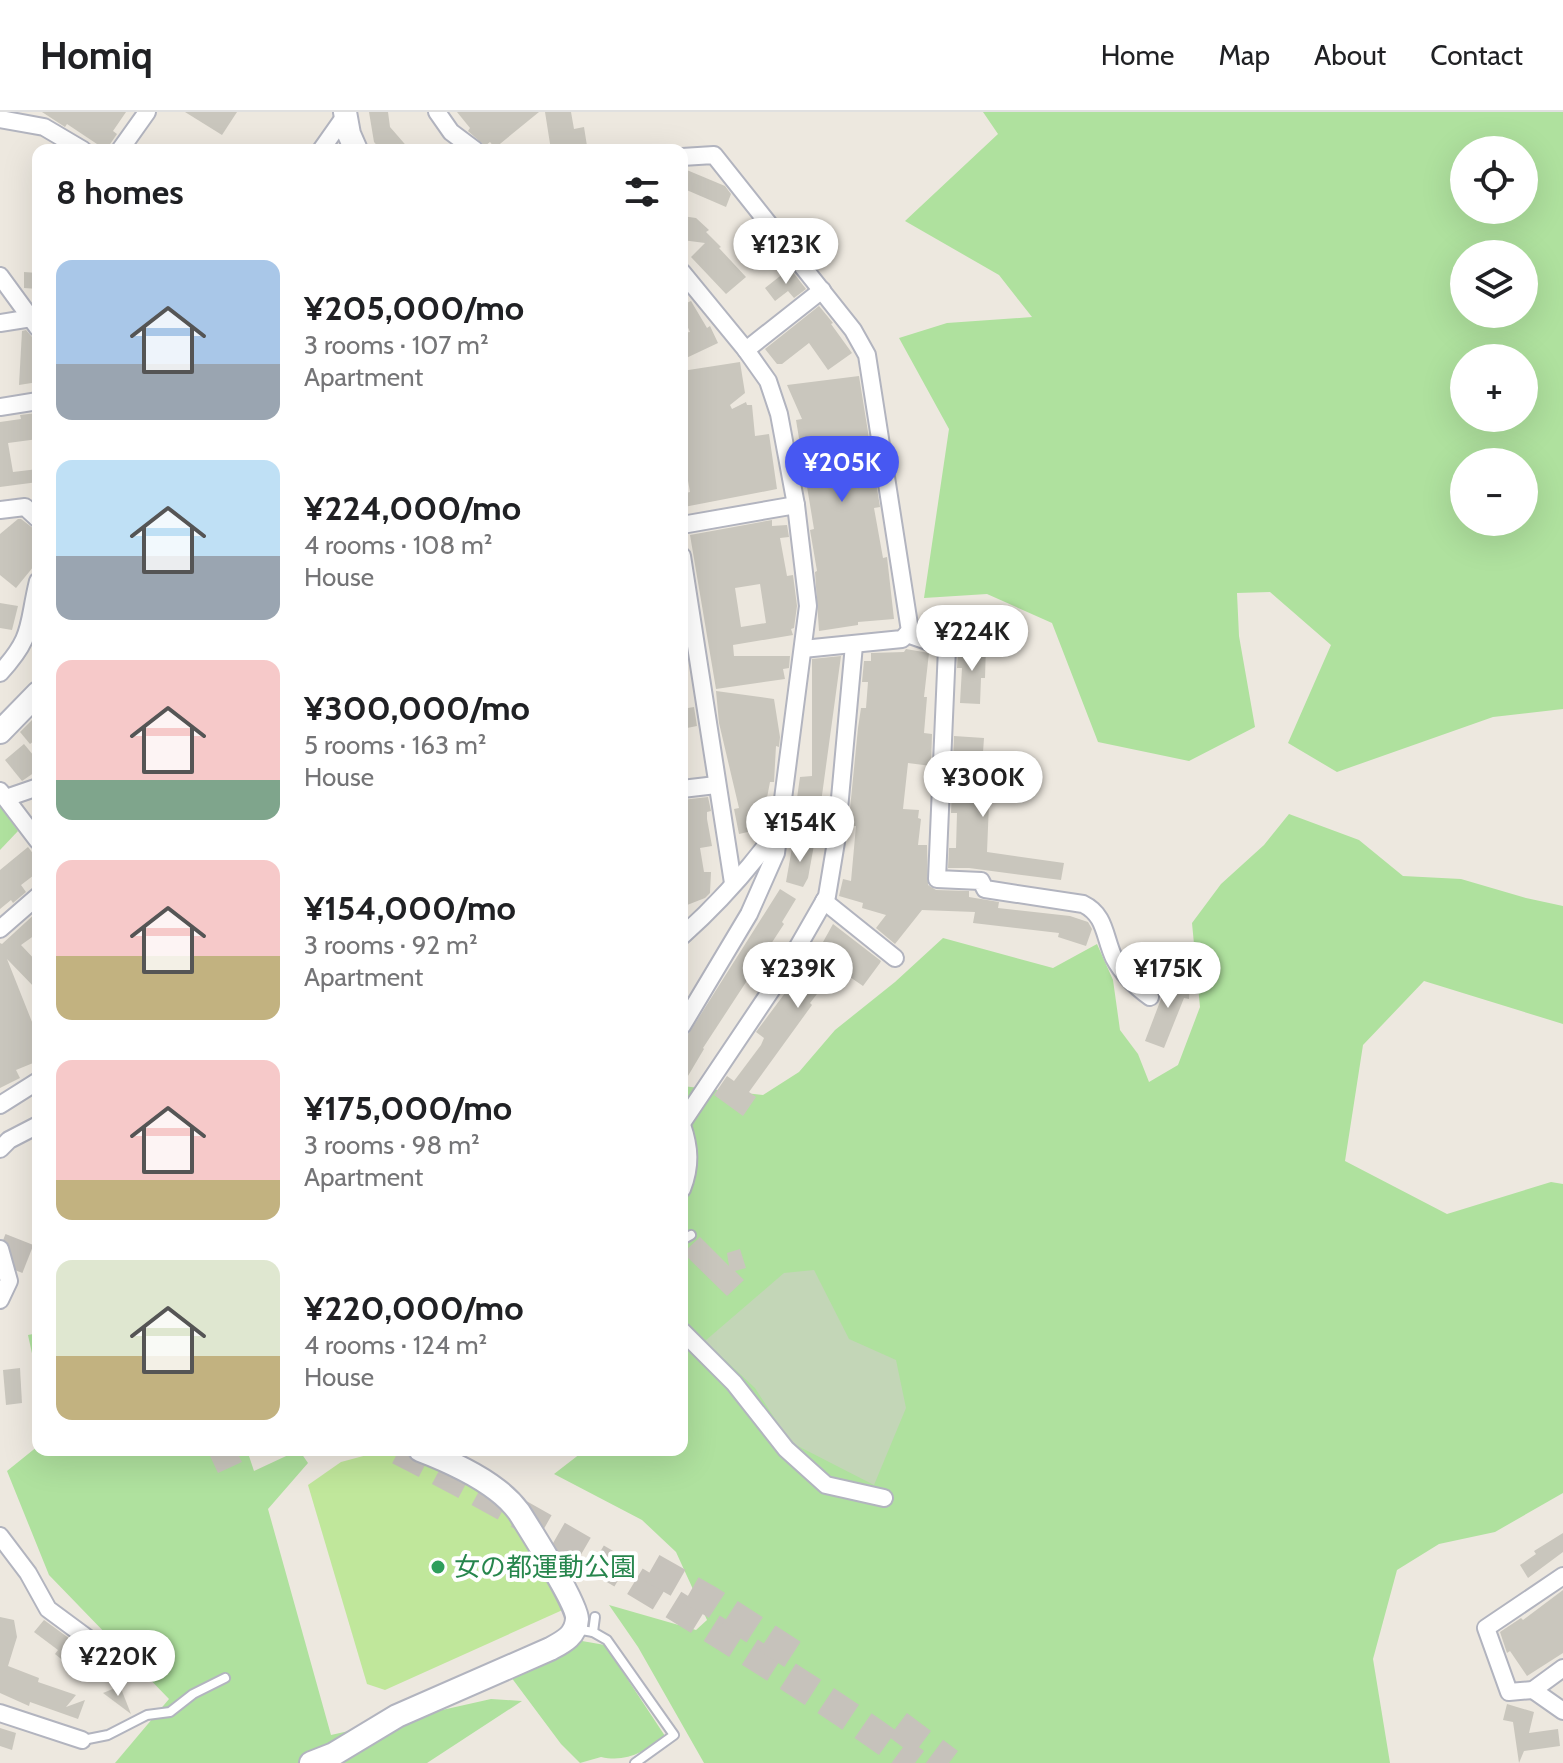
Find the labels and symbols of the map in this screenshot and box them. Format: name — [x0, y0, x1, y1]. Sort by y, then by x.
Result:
pin: ¥123K — [730, 218, 842, 286]
pin: ¥205K — [786, 436, 898, 504]
pin: ¥224K — [916, 605, 1028, 673]
pin: ¥300K — [927, 751, 1039, 819]
pin: ¥154K — [744, 796, 856, 864]
pin: ¥239K — [742, 942, 854, 1010]
pin: ¥175K — [1112, 942, 1224, 1010]
place label: 女の都運動公園 — [454, 1551, 636, 1583]
marker: 女の都運動公園 — [429, 1558, 447, 1576]
pin: ¥220K — [62, 1630, 174, 1698]

